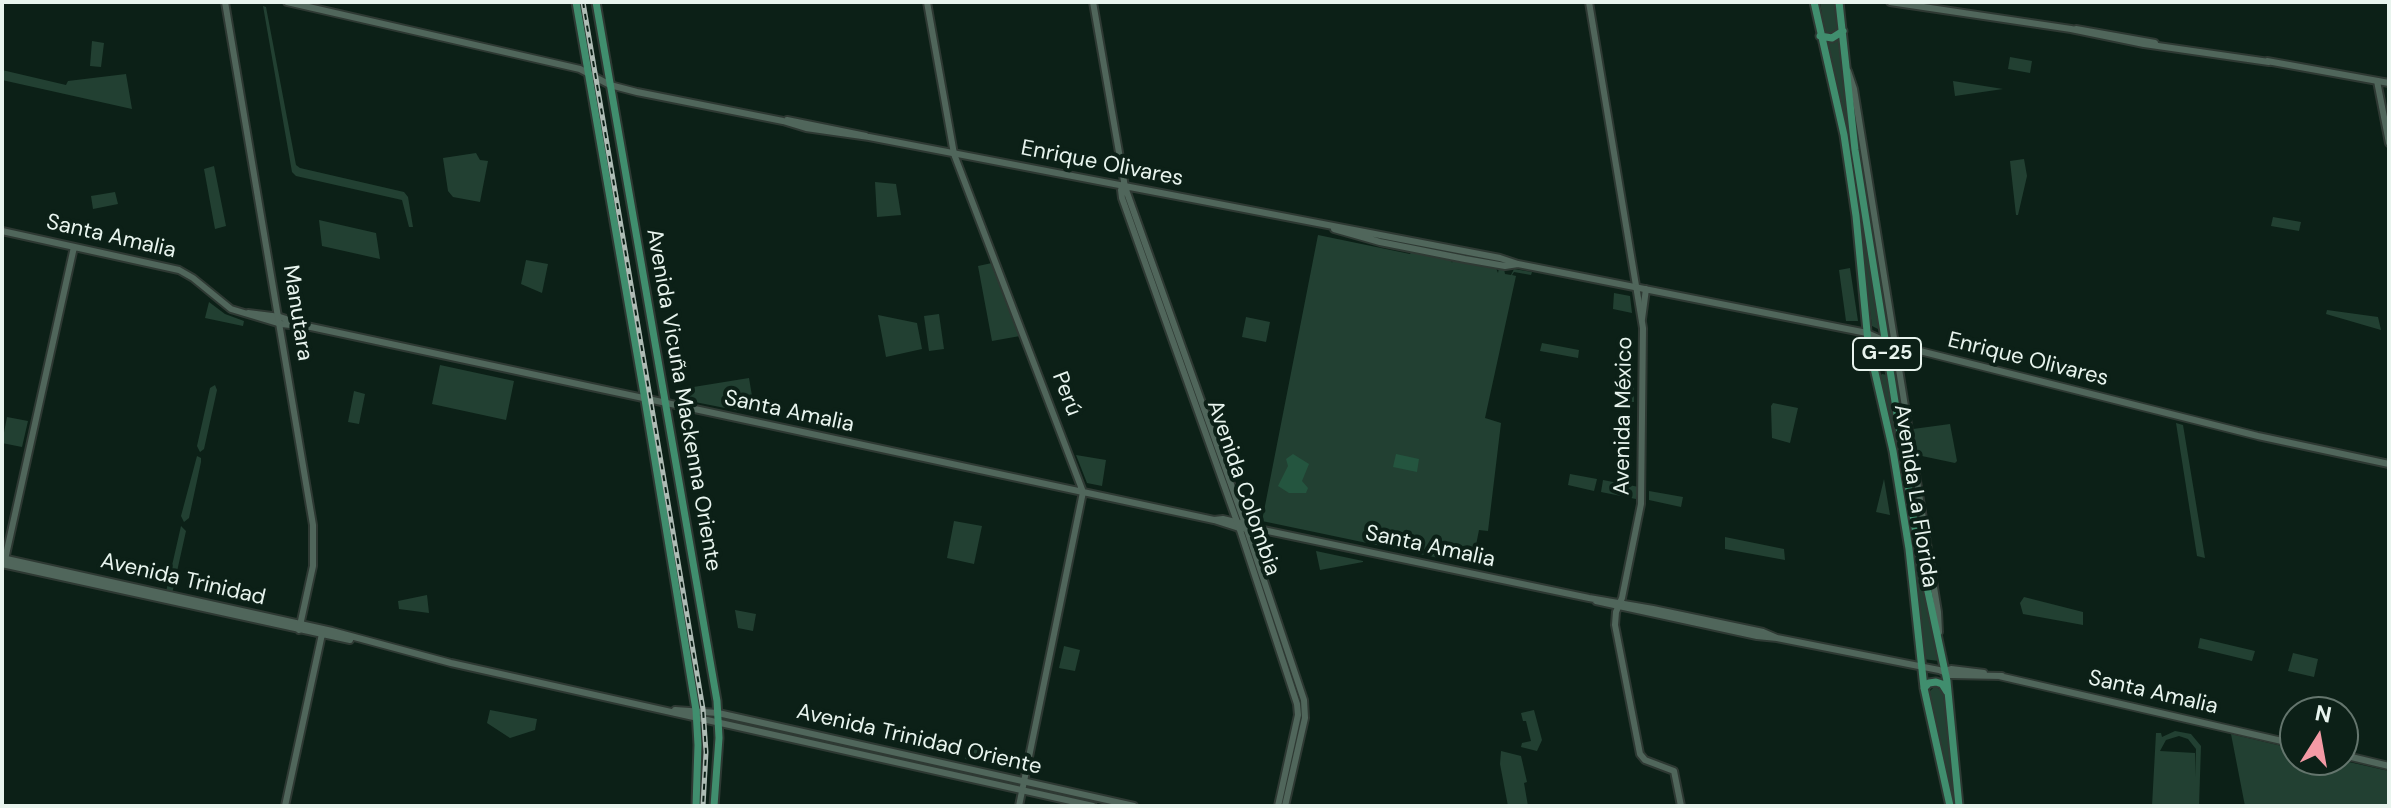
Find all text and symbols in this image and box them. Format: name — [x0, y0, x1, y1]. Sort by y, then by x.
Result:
street label: Enrique Olivares — [1019, 135, 1185, 193]
street label: Santa Amalia — [44, 209, 178, 265]
street label: Avenida Vicuña Mackenna Oriente — [640, 227, 726, 573]
street label: Manutara — [276, 263, 318, 363]
street label: Enrique Olivares — [1945, 327, 2111, 393]
street label: Avenida México — [1609, 336, 1639, 496]
road number: G-25 — [1853, 338, 1921, 370]
street label: Perú — [1046, 368, 1086, 420]
street label: Santa Amalia — [722, 385, 856, 439]
street label: Avenida Colombia — [1201, 397, 1285, 579]
street label: Avenida La Florida — [1888, 403, 1942, 589]
street label: Santa Amalia — [1363, 520, 1497, 574]
street label: Avenida Trinidad — [98, 548, 268, 612]
street label: Santa Amalia — [2086, 665, 2220, 721]
north arrow — [2279, 696, 2359, 776]
text: N — [2313, 698, 2334, 730]
street label: Avenida Trinidad Oriente — [794, 699, 1044, 781]

